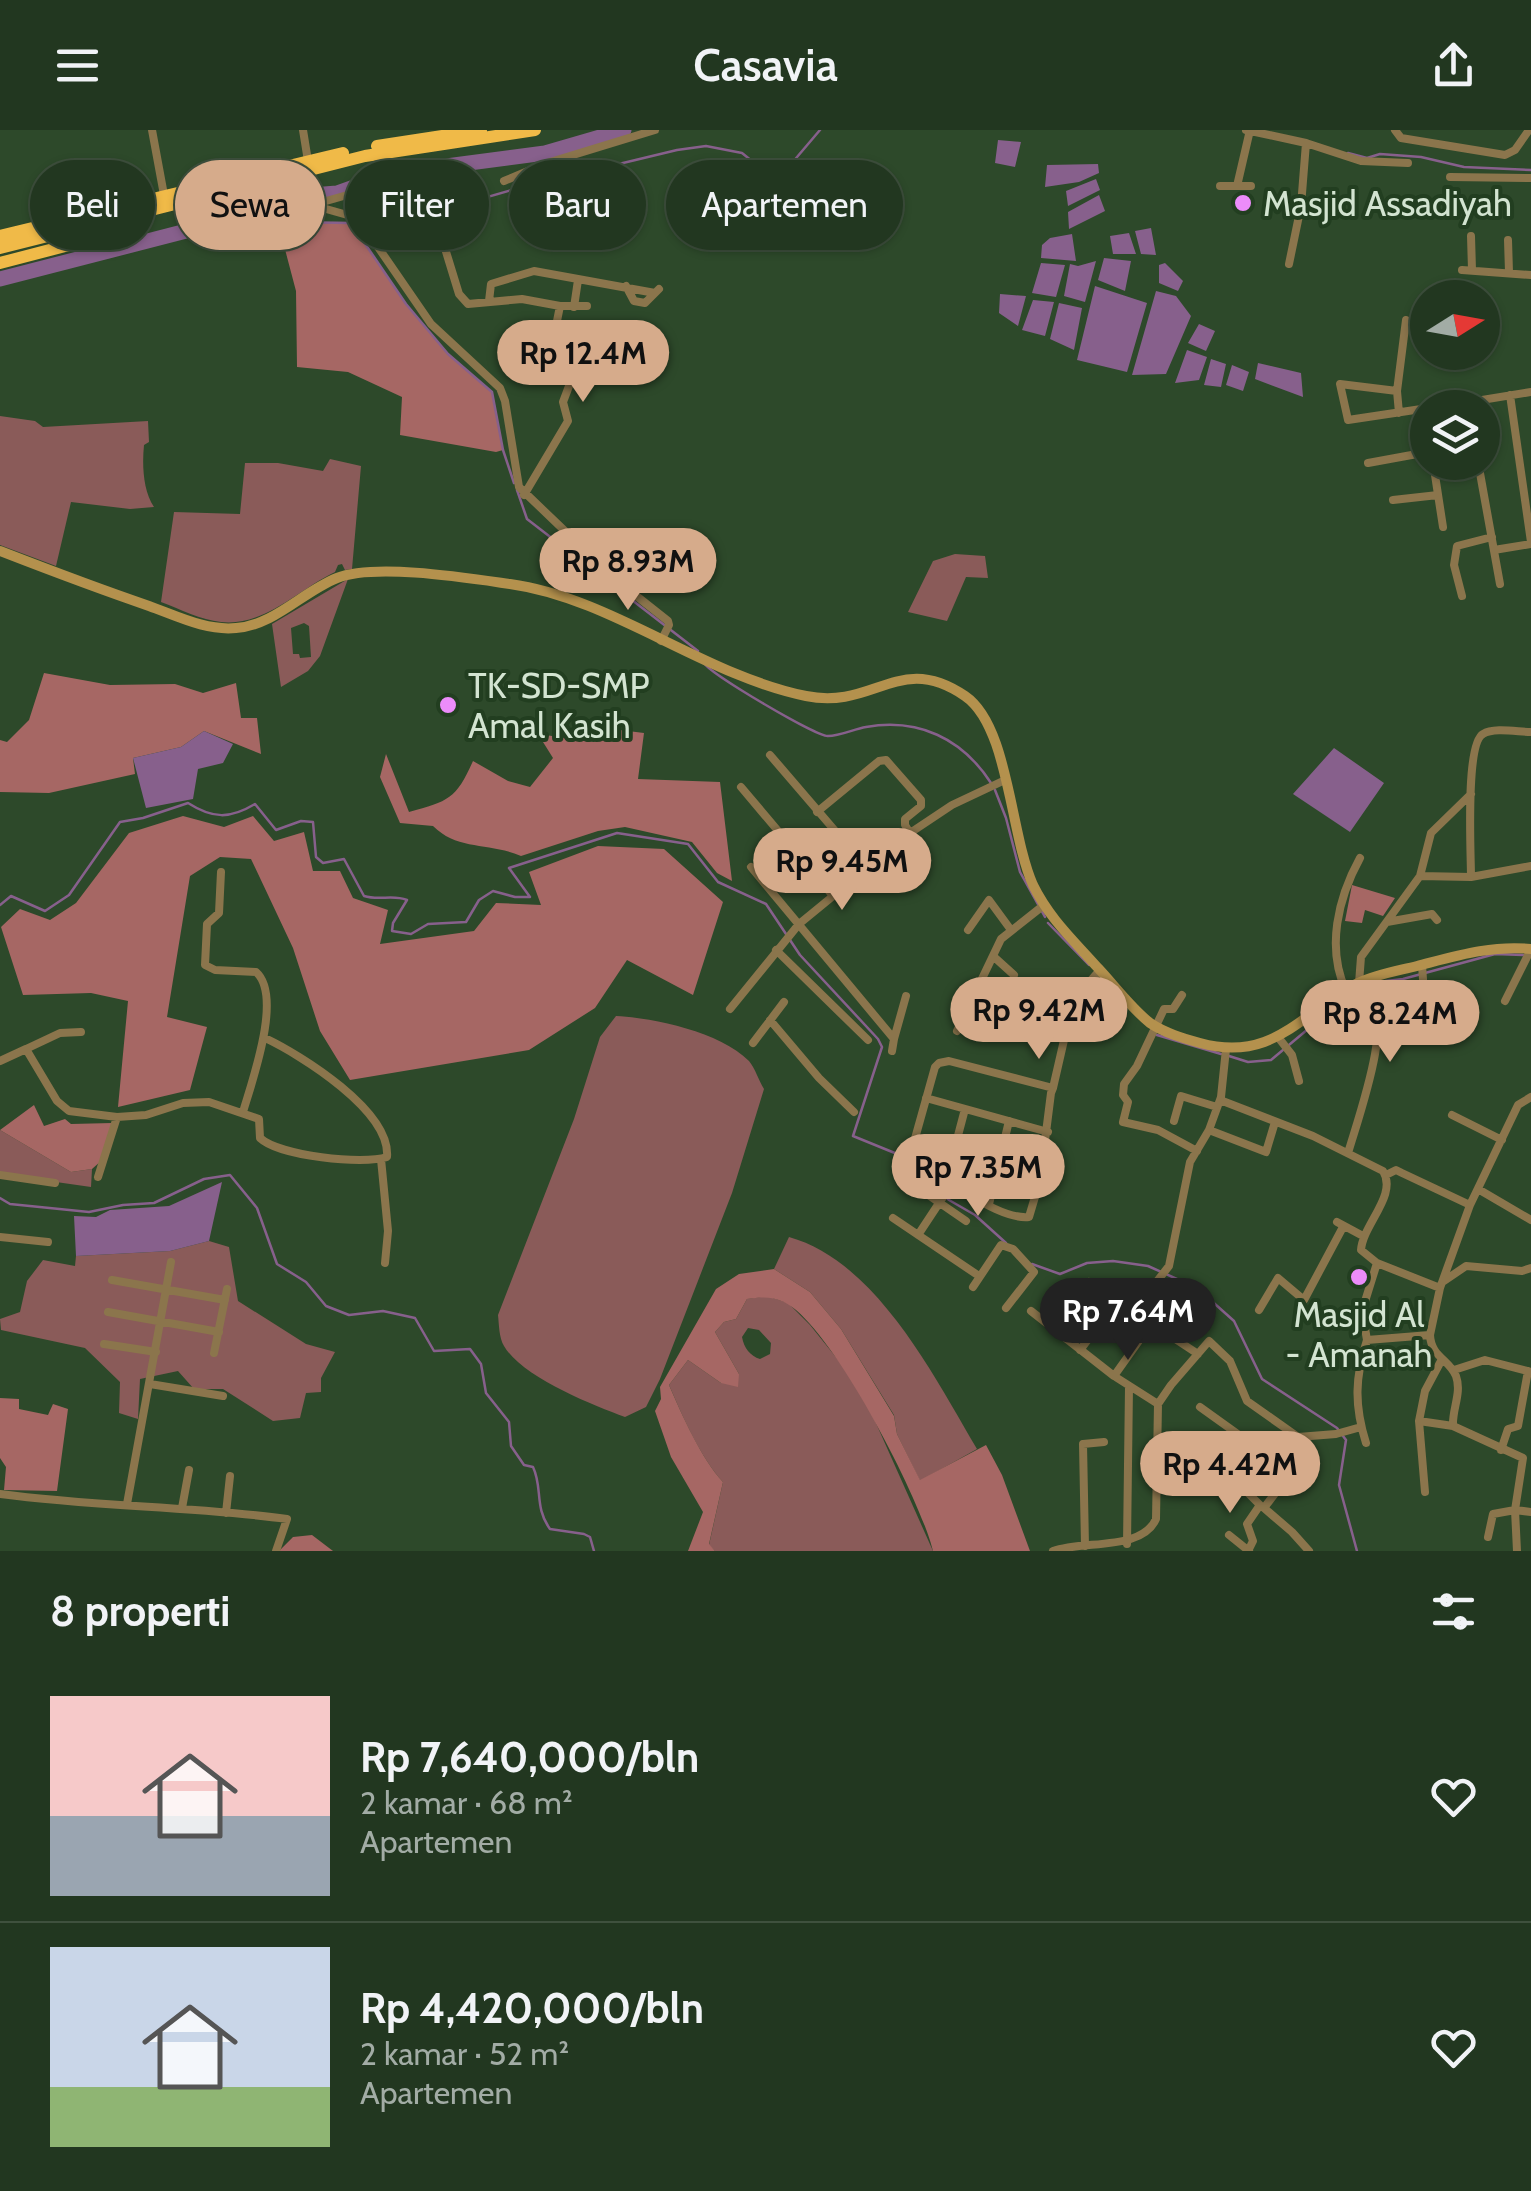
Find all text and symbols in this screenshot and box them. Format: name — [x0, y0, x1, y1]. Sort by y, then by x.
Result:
icon: menu — [50, 38, 105, 93]
text: Casavia — [693, 38, 838, 92]
icon: share — [1426, 38, 1481, 93]
chip: Beli — [30, 160, 155, 250]
chip: Sewa — [175, 160, 325, 250]
chip: Filter — [345, 160, 489, 250]
chip: Baru — [509, 160, 646, 250]
chip: Apartemen — [666, 160, 903, 250]
place label: Masjid Assadiyah — [1263, 182, 1512, 225]
marker: Masjid Assadiyah — [1232, 192, 1254, 214]
north arrow — [1410, 280, 1500, 370]
map controls — [1410, 280, 1500, 480]
pin: Rp 12.4M — [480, 320, 686, 405]
text: Rp 12.4M — [519, 333, 647, 372]
button: layers — [1410, 390, 1500, 480]
pin: Rp 8.93M — [525, 528, 731, 613]
text: Rp 8.93M — [561, 541, 695, 580]
place label: TK-SD-SMP Amal Kasih — [468, 664, 649, 747]
marker: TK-SD-SMP Amal Kasih — [437, 694, 459, 716]
pin: Rp 9.45M — [739, 828, 945, 913]
text: Rp 9.45M — [775, 841, 909, 880]
pin: Rp 9.42M — [936, 977, 1142, 1062]
pin: Rp 8.24M — [1287, 980, 1493, 1065]
text: Rp 9.42M — [972, 990, 1106, 1029]
text: Rp 8.24M — [1322, 993, 1458, 1032]
pin: Rp 7.35M — [875, 1134, 1081, 1219]
text: Rp 7.35M — [914, 1147, 1042, 1186]
marker: Masjid Al - Amanah — [1348, 1266, 1370, 1288]
pin: Rp 7.64M — [1025, 1278, 1231, 1363]
text: Rp 7.64M — [1062, 1291, 1194, 1330]
place label: Masjid Al - Amanah — [1285, 1293, 1433, 1376]
pin: Rp 4.42M — [1127, 1431, 1333, 1516]
text: Rp 4.42M — [1162, 1444, 1298, 1483]
icon: filters — [1426, 1584, 1481, 1639]
text: 8 properti — [50, 1585, 230, 1637]
text: Rp 7,640,000/bln — [360, 1731, 699, 1783]
icon: home — [130, 1736, 250, 1856]
icon: heart — [1426, 1769, 1481, 1824]
text: 2 kamar · 68 m² — [360, 1783, 573, 1822]
text: Apartemen — [360, 1822, 512, 1861]
text: Rp 4,420,000/bln — [360, 1982, 704, 2034]
icon: home — [130, 1987, 250, 2107]
icon: heart — [1426, 2020, 1481, 2075]
text: 2 kamar · 52 m² — [360, 2034, 569, 2073]
text: Apartemen — [360, 2073, 512, 2112]

